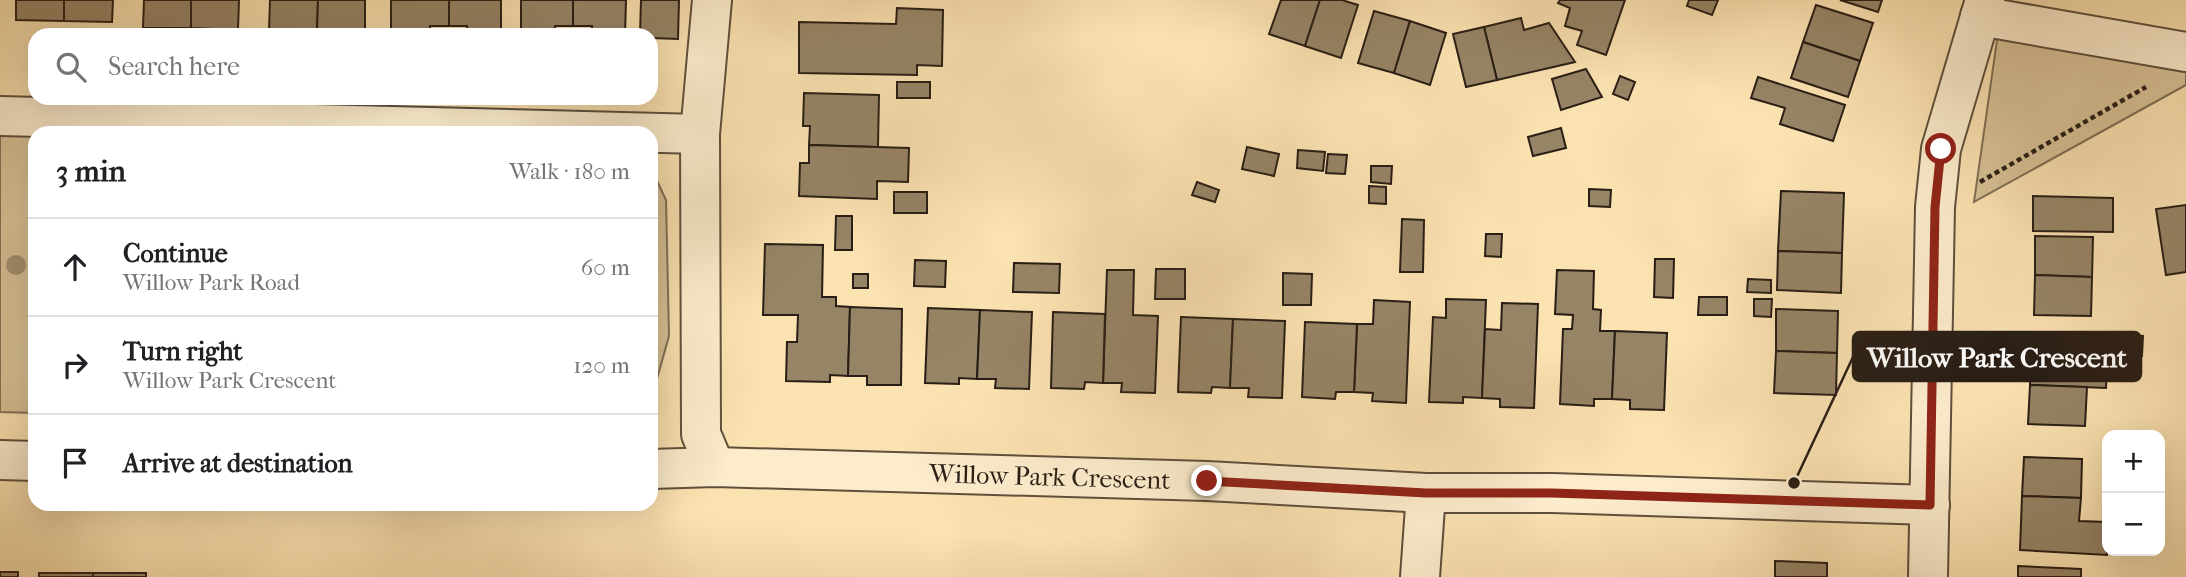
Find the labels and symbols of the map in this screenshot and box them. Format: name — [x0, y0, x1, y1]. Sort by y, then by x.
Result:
route start — [1925, 133, 1956, 164]
callout: Willow Park Crescent — [1853, 332, 2141, 381]
text: Willow Park Crescent — [1866, 341, 2128, 374]
street label: Willow Park Crescent — [928, 458, 1172, 495]
route end — [1191, 465, 1222, 496]

